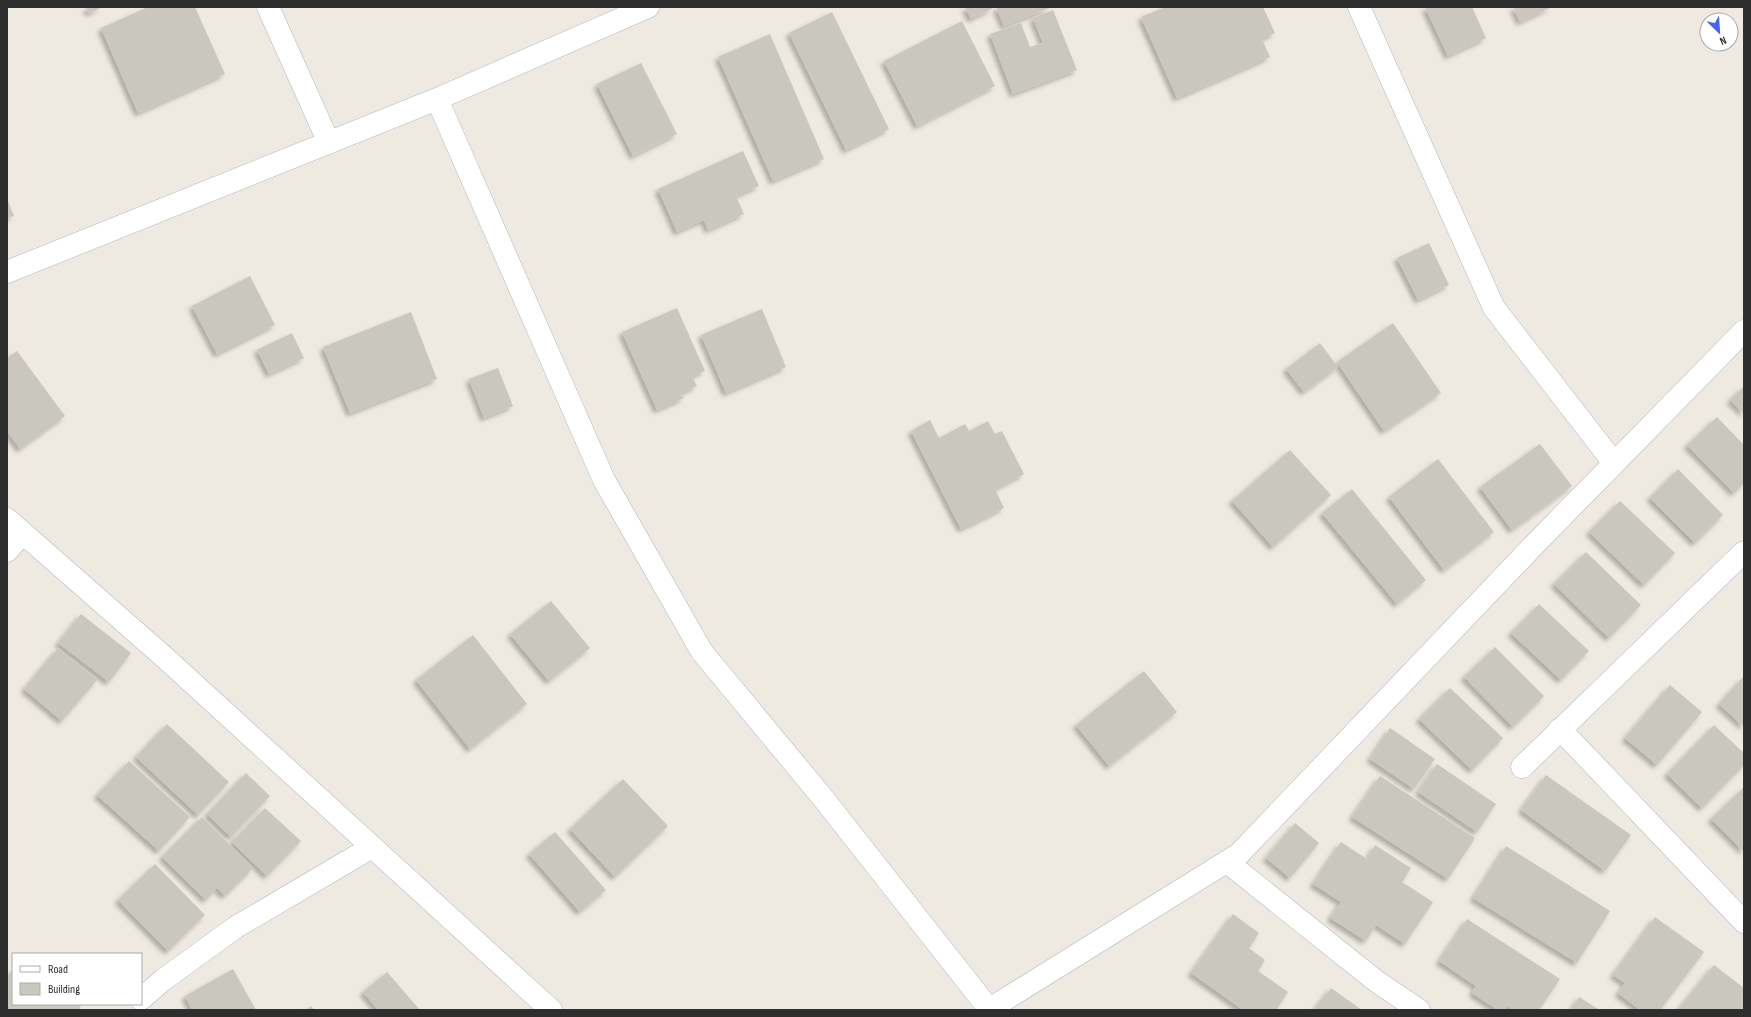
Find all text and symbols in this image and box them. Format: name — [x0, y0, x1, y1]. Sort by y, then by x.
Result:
north arrow — [1699, 12, 1739, 52]
text: N — [1717, 33, 1728, 48]
legend — [12, 953, 142, 1005]
text: Road — [48, 962, 68, 977]
text: Building — [48, 982, 80, 997]

